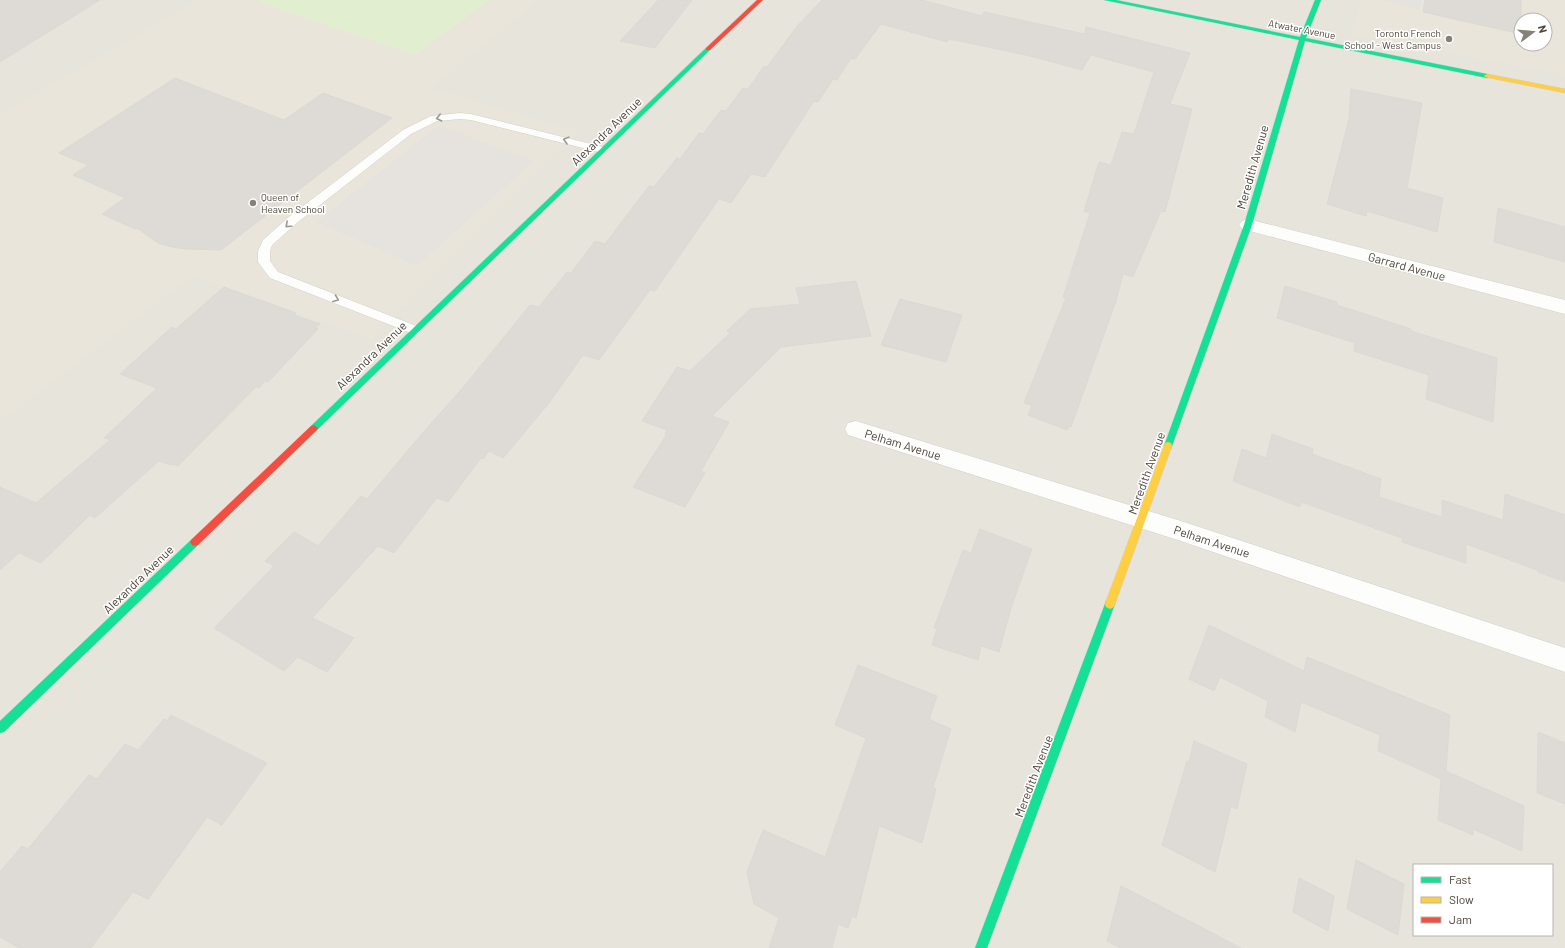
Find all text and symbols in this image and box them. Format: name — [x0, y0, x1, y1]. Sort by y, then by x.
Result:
north arrow — [1513, 12, 1553, 52]
street label: Atwater Avenue — [1267, 17, 1337, 41]
text: N — [1536, 24, 1550, 34]
place label: Toronto French School - West Campus — [1344, 27, 1441, 51]
marker: Toronto French School - West Campus — [1444, 34, 1454, 44]
street label: Alexandra Avenue — [568, 94, 644, 168]
one-way arrow — [436, 113, 442, 121]
street label: Meredith Avenue — [1233, 123, 1271, 211]
one-way arrow — [562, 136, 569, 145]
place label: Queen of Heaven School — [261, 191, 325, 215]
marker: Queen of Heaven School — [248, 198, 258, 208]
one-way arrow — [285, 220, 293, 227]
street label: Garrard Avenue — [1367, 249, 1447, 283]
one-way arrow — [332, 295, 339, 303]
street label: Alexandra Avenue — [333, 318, 409, 392]
street label: Pelham Avenue — [863, 426, 943, 462]
street label: Meredith Avenue — [1125, 430, 1167, 516]
street label: Pelham Avenue — [1172, 522, 1252, 560]
street label: Alexandra Avenue — [100, 542, 176, 616]
street label: Meredith Avenue — [1011, 733, 1055, 819]
legend — [1413, 864, 1553, 936]
text: Fast — [1449, 872, 1472, 886]
text: Slow — [1449, 892, 1474, 906]
text: Jam — [1449, 912, 1472, 926]

